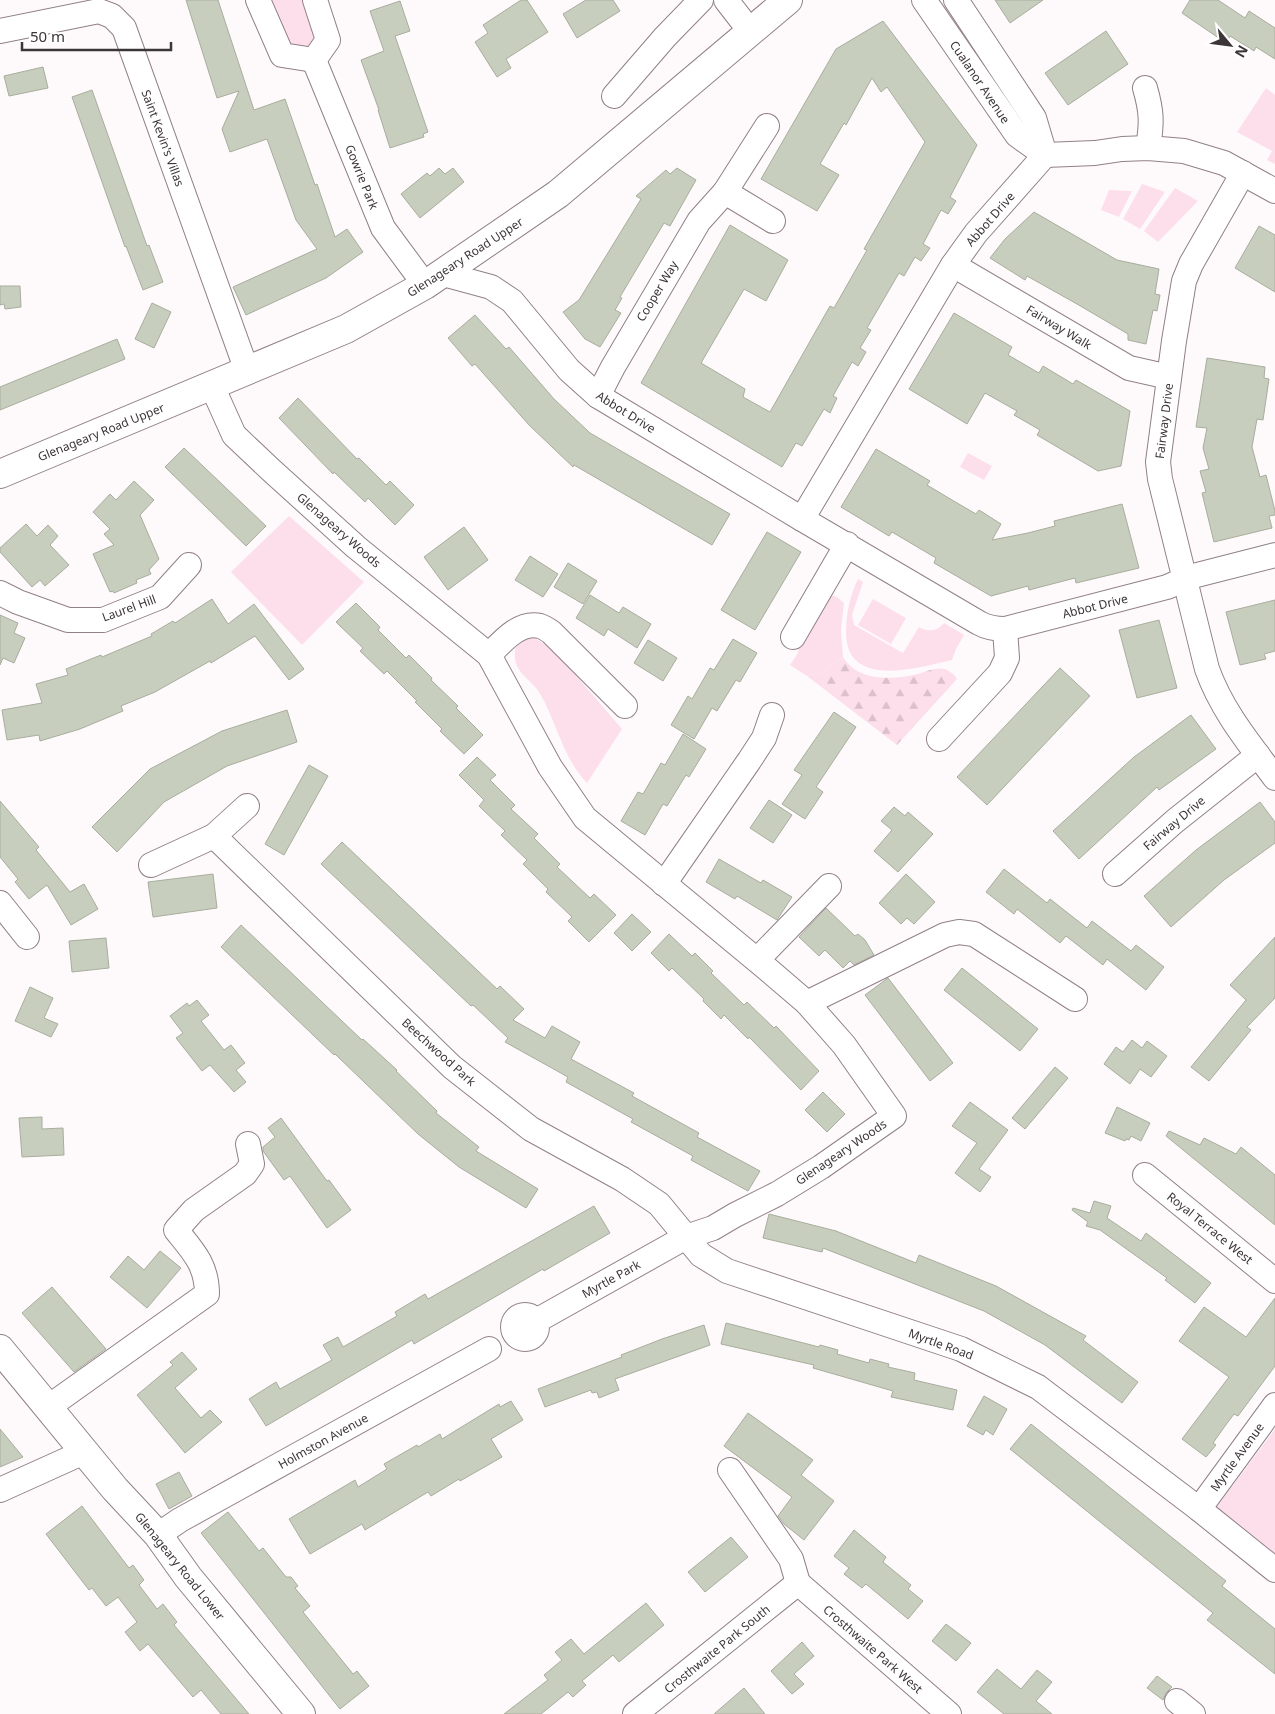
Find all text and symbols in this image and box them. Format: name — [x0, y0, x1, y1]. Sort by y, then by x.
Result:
scale bar — [22, 20, 171, 52]
north arrow — [1205, 20, 1255, 70]
text: 50 m — [30, 26, 65, 46]
street label: Cualanor Avenue — [946, 37, 1014, 127]
text: N — [1231, 42, 1253, 61]
street label: Saint Kevin's Villas — [138, 87, 189, 189]
street label: Gowrie Park — [341, 142, 383, 212]
street label: Abbot Drive — [962, 188, 1018, 250]
street label: Glenageary Road Upper — [404, 213, 526, 301]
street label: Cooper Way — [632, 257, 682, 325]
street label: Fairway Walk — [1023, 301, 1095, 354]
street label: Fairway Drive — [1151, 382, 1177, 460]
street label: Abbot Drive — [593, 387, 659, 437]
street label: Glenageary Road Upper — [35, 399, 167, 465]
street label: Glenageary Woods — [293, 489, 385, 571]
street label: Laurel Hill — [100, 590, 158, 626]
street label: Abbot Drive — [1061, 590, 1130, 622]
street label: Fairway Drive — [1139, 792, 1209, 854]
street label: Beechwood Park — [398, 1014, 480, 1090]
street label: Glenageary Woods — [792, 1115, 890, 1189]
street label: Royal Terrace West — [1163, 1188, 1257, 1268]
street label: Myrtle Park — [579, 1256, 644, 1302]
street label: Myrtle Road — [906, 1324, 976, 1364]
street label: Holmston Avenue — [275, 1409, 371, 1473]
street label: Myrtle Avenue — [1206, 1419, 1268, 1495]
street label: Glenageary Road Lower — [131, 1508, 229, 1624]
street label: Crosthwaite Park South — [660, 1601, 774, 1697]
street label: Crosthwaite Park West — [820, 1601, 927, 1697]

